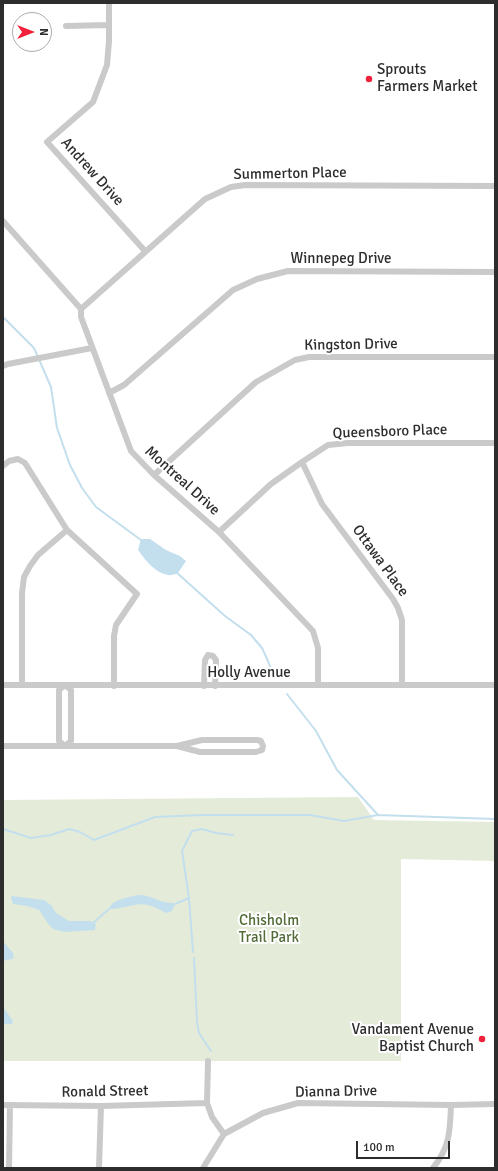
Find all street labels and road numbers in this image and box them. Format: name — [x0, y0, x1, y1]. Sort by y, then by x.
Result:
street label: Andrew Drive — [57, 134, 127, 210]
street label: Summerton Place — [233, 164, 347, 184]
street label: Winnepeg Drive — [291, 250, 391, 268]
street label: Kingston Drive — [304, 335, 398, 355]
street label: Queensboro Place — [332, 421, 448, 443]
street label: Montreal Drive — [141, 443, 223, 519]
street label: Ottawa Place — [348, 522, 412, 600]
street label: Holly Avenue — [207, 664, 291, 682]
street label: Ronald Street — [61, 1082, 149, 1102]
street label: Dianna Drive — [295, 1082, 377, 1102]

